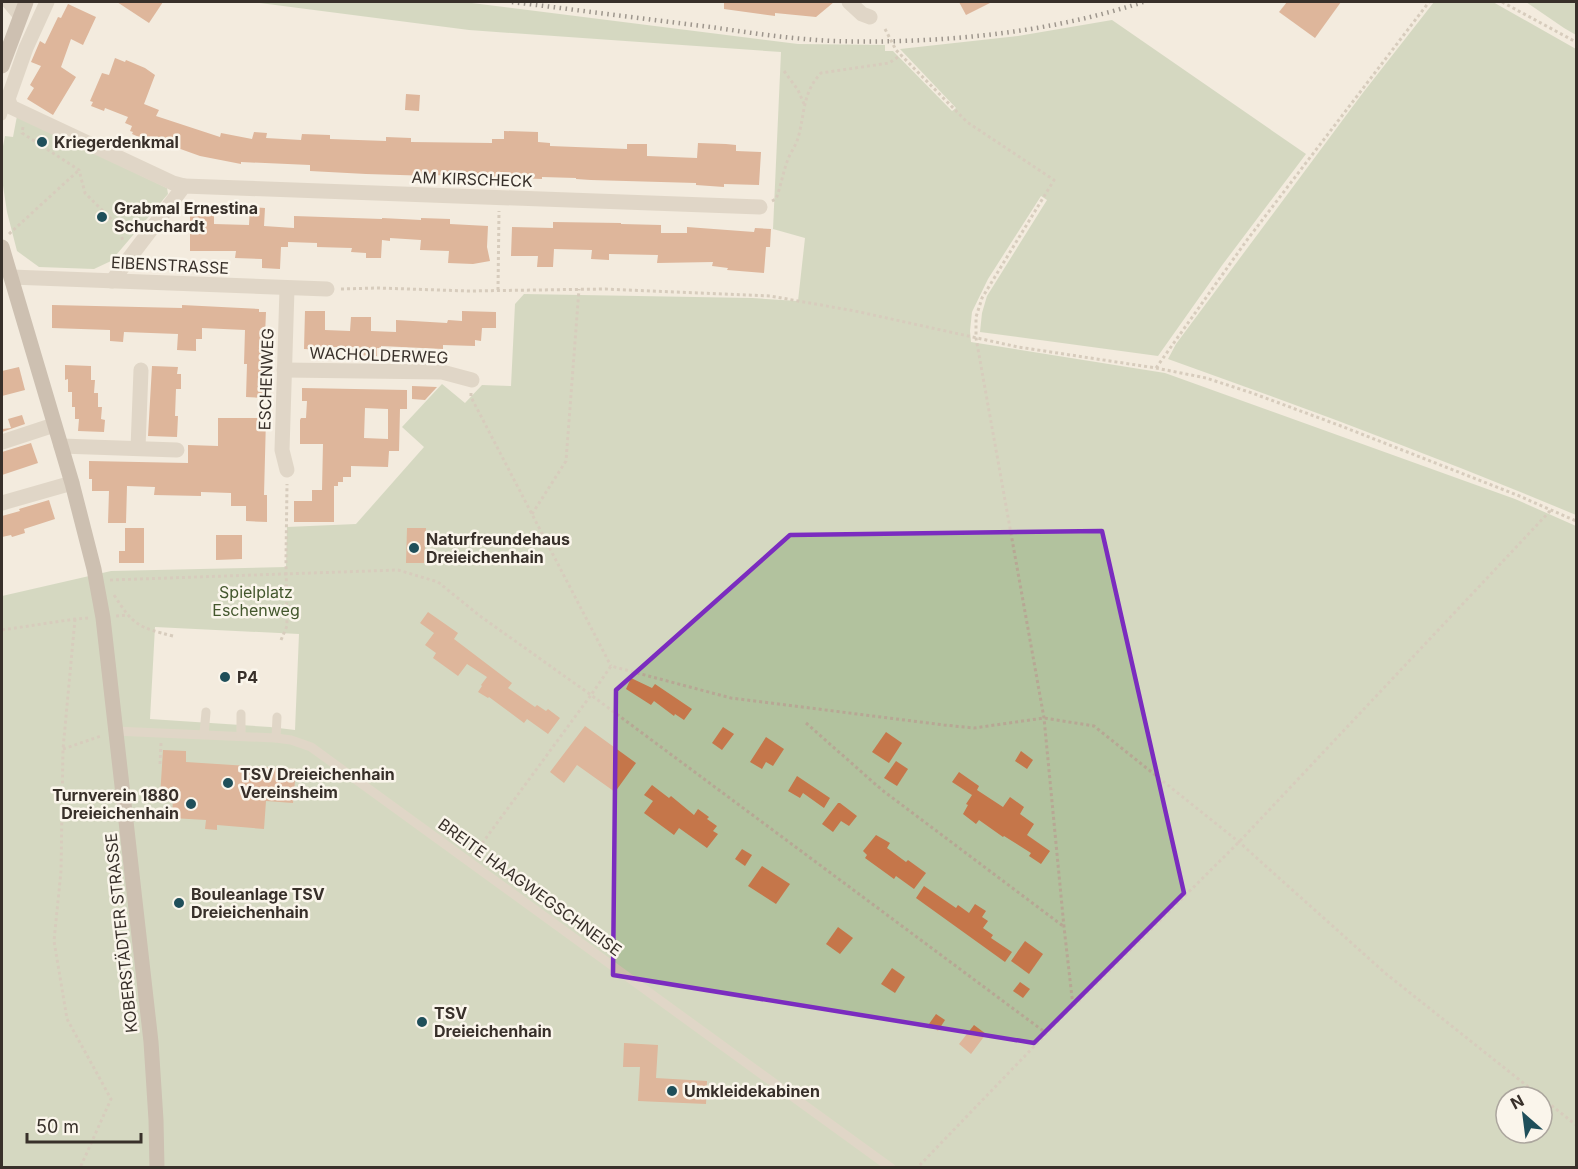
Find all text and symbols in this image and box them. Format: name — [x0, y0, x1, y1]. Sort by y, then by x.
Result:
place label: Kriegerdenkmal — [54, 132, 179, 152]
marker: Kriegerdenkmal — [35, 135, 49, 149]
street label: AM KIRSCHECK — [411, 167, 533, 191]
place label: Grabmal Ernestina Schuchardt — [114, 198, 258, 236]
marker: Grabmal Ernestina Schuchardt — [95, 210, 109, 224]
street label: EIBENSTRASSE — [110, 252, 230, 278]
street label: ESCHENWEG — [254, 327, 278, 431]
street label: WACHOLDERWEG — [309, 343, 449, 367]
place label: Naturfreundehaus Dreieichenhain — [426, 529, 570, 567]
marker: Naturfreundehaus Dreieichenhain — [407, 541, 421, 555]
park label: Spielplatz Eschenweg — [212, 582, 300, 620]
place label: P4 — [237, 667, 258, 687]
marker: P4 — [218, 670, 232, 684]
place label: TSV Dreieichenhain Vereinsheim — [240, 764, 395, 802]
marker: TSV Dreieichenhain Vereinsheim — [221, 776, 235, 790]
place label: Turnverein 1880 Dreieichenhain — [52, 785, 179, 823]
marker: Turnverein 1880 Dreieichenhain — [184, 797, 198, 811]
street label: BREITE HAAGWEGSCHNEISE — [434, 814, 626, 960]
street label: KOBERSTÄDTER STRASSE — [101, 832, 141, 1034]
place label: Bouleanlage TSV Dreieichenhain — [191, 884, 325, 922]
marker: Bouleanlage TSV Dreieichenhain — [172, 896, 186, 910]
place label: TSV Dreieichenhain — [434, 1003, 552, 1041]
marker: TSV Dreieichenhain — [415, 1015, 429, 1029]
place label: Umkleidekabinen — [684, 1081, 820, 1101]
marker: Umkleidekabinen — [665, 1084, 679, 1098]
north arrow — [1494, 1085, 1554, 1145]
text: N — [1507, 1090, 1527, 1113]
scale bar — [27, 1106, 141, 1144]
text: 50 m — [36, 1116, 79, 1137]

